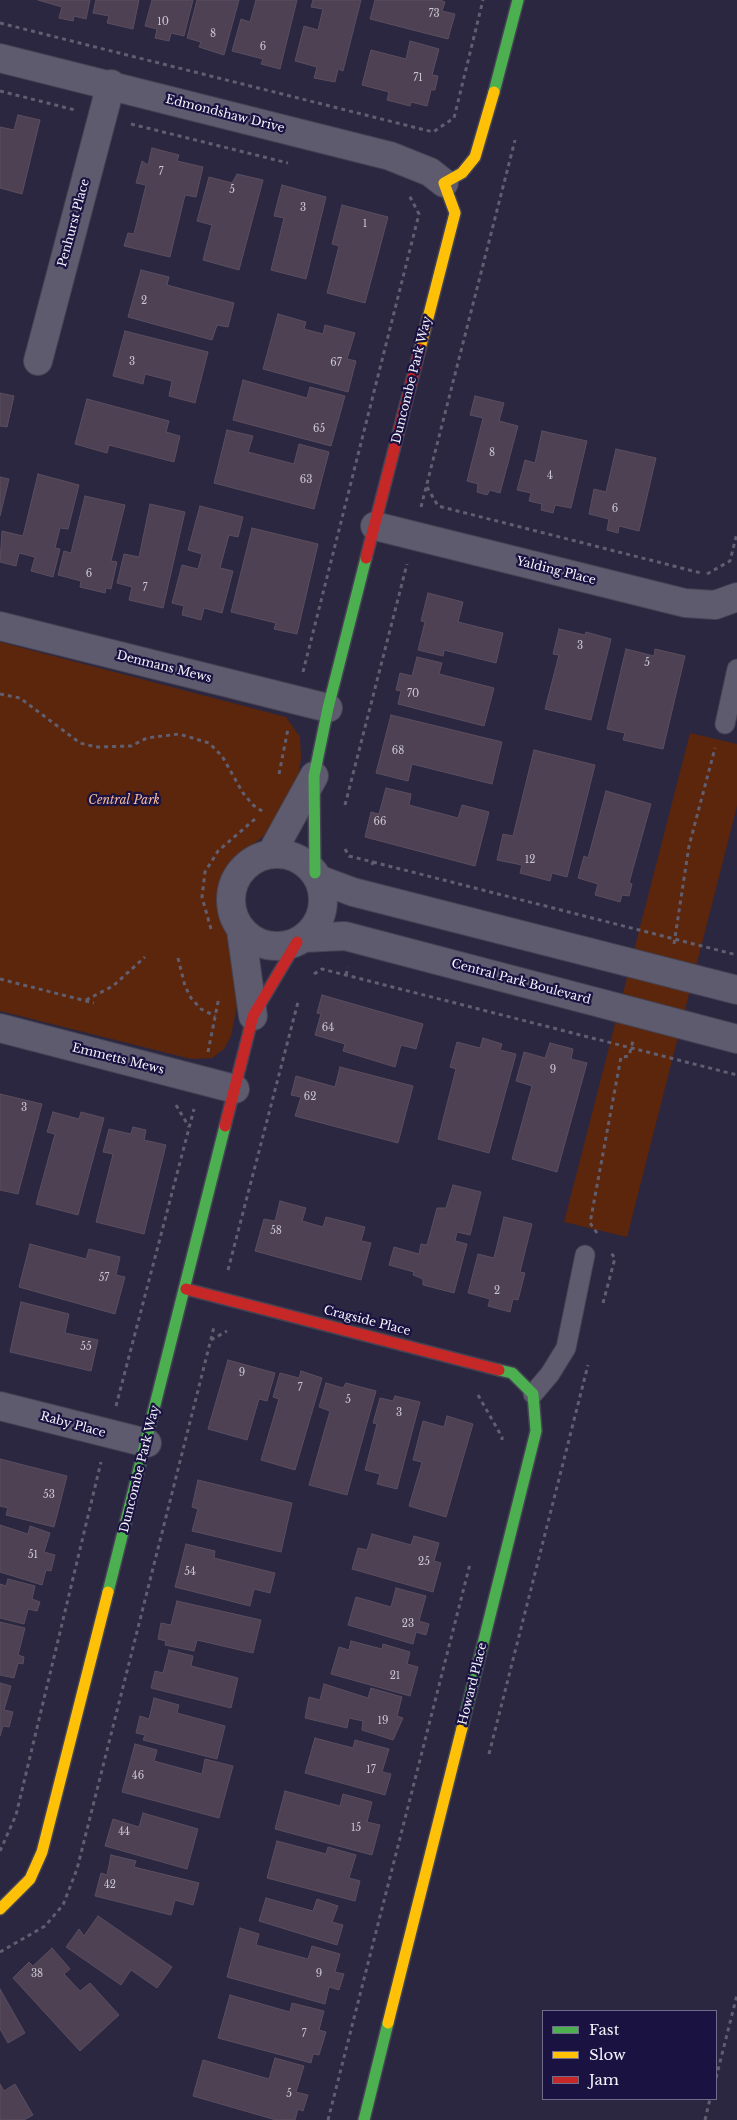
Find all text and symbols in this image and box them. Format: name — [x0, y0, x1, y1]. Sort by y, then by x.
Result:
house number: 73 — [428, 8, 440, 20]
house number: 10 — [157, 16, 169, 28]
house number: 8 — [210, 28, 216, 40]
house number: 6 — [260, 41, 266, 53]
house number: 71 — [413, 72, 423, 84]
street label: Edmondshaw Drive — [164, 92, 286, 136]
house number: 7 — [158, 166, 164, 178]
street label: Penhurst Place — [55, 177, 93, 269]
house number: 5 — [229, 184, 235, 196]
house number: 3 — [300, 202, 306, 214]
house number: 1 — [363, 218, 367, 230]
house number: 2 — [141, 295, 147, 307]
street label: Duncombe Park Way — [389, 315, 435, 445]
house number: 3 — [129, 356, 135, 368]
house number: 67 — [330, 357, 342, 369]
house number: 65 — [313, 423, 325, 435]
house number: 8 — [489, 447, 495, 459]
house number: 4 — [547, 470, 553, 482]
house number: 63 — [300, 474, 312, 486]
house number: 6 — [612, 503, 618, 515]
street label: Yalding Place — [515, 554, 597, 588]
house number: 6 — [86, 568, 92, 580]
house number: 7 — [142, 582, 148, 594]
house number: 3 — [577, 640, 583, 652]
street label: Denmans Mews — [115, 648, 213, 686]
house number: 5 — [644, 657, 650, 669]
house number: 70 — [407, 688, 419, 700]
house number: 68 — [392, 745, 404, 757]
park label: Central Park — [88, 794, 160, 808]
house number: 66 — [374, 816, 386, 828]
house number: 12 — [525, 854, 535, 866]
street label: Central Park Boulevard — [450, 956, 592, 1008]
house number: 64 — [322, 1022, 334, 1034]
street label: Emmetts Mews — [70, 1041, 166, 1077]
house number: 9 — [550, 1064, 556, 1076]
house number: 62 — [304, 1091, 316, 1103]
house number: 3 — [21, 1102, 27, 1114]
house number: 58 — [270, 1225, 282, 1237]
house number: 57 — [99, 1272, 109, 1284]
house number: 2 — [494, 1285, 500, 1297]
street label: Cragside Place — [322, 1303, 412, 1339]
house number: 55 — [80, 1341, 92, 1353]
house number: 9 — [239, 1367, 245, 1379]
house number: 7 — [297, 1382, 303, 1394]
house number: 5 — [345, 1394, 351, 1406]
street label: Duncombe Park Way — [117, 1404, 163, 1534]
house number: 3 — [396, 1407, 402, 1419]
street label: Raby Place — [39, 1409, 107, 1441]
house number: 53 — [43, 1489, 55, 1501]
house number: 51 — [28, 1549, 38, 1561]
house number: 25 — [418, 1556, 430, 1568]
house number: 54 — [184, 1566, 196, 1578]
house number: 23 — [402, 1618, 414, 1630]
street label: Howard Place — [456, 1641, 490, 1727]
house number: 21 — [390, 1670, 400, 1682]
house number: 19 — [378, 1715, 388, 1727]
house number: 17 — [366, 1764, 376, 1776]
house number: 46 — [132, 1770, 144, 1782]
house number: 15 — [351, 1822, 361, 1834]
house number: 44 — [118, 1826, 130, 1838]
house number: 42 — [104, 1879, 116, 1891]
house number: 38 — [31, 1968, 43, 1980]
house number: 9 — [316, 1968, 322, 1980]
legend — [542, 2010, 717, 2100]
text: Fast — [589, 2020, 619, 2039]
house number: 7 — [301, 2028, 307, 2040]
text: Slow — [589, 2045, 626, 2064]
text: Jam — [589, 2070, 619, 2089]
house number: 5 — [286, 2088, 292, 2100]

